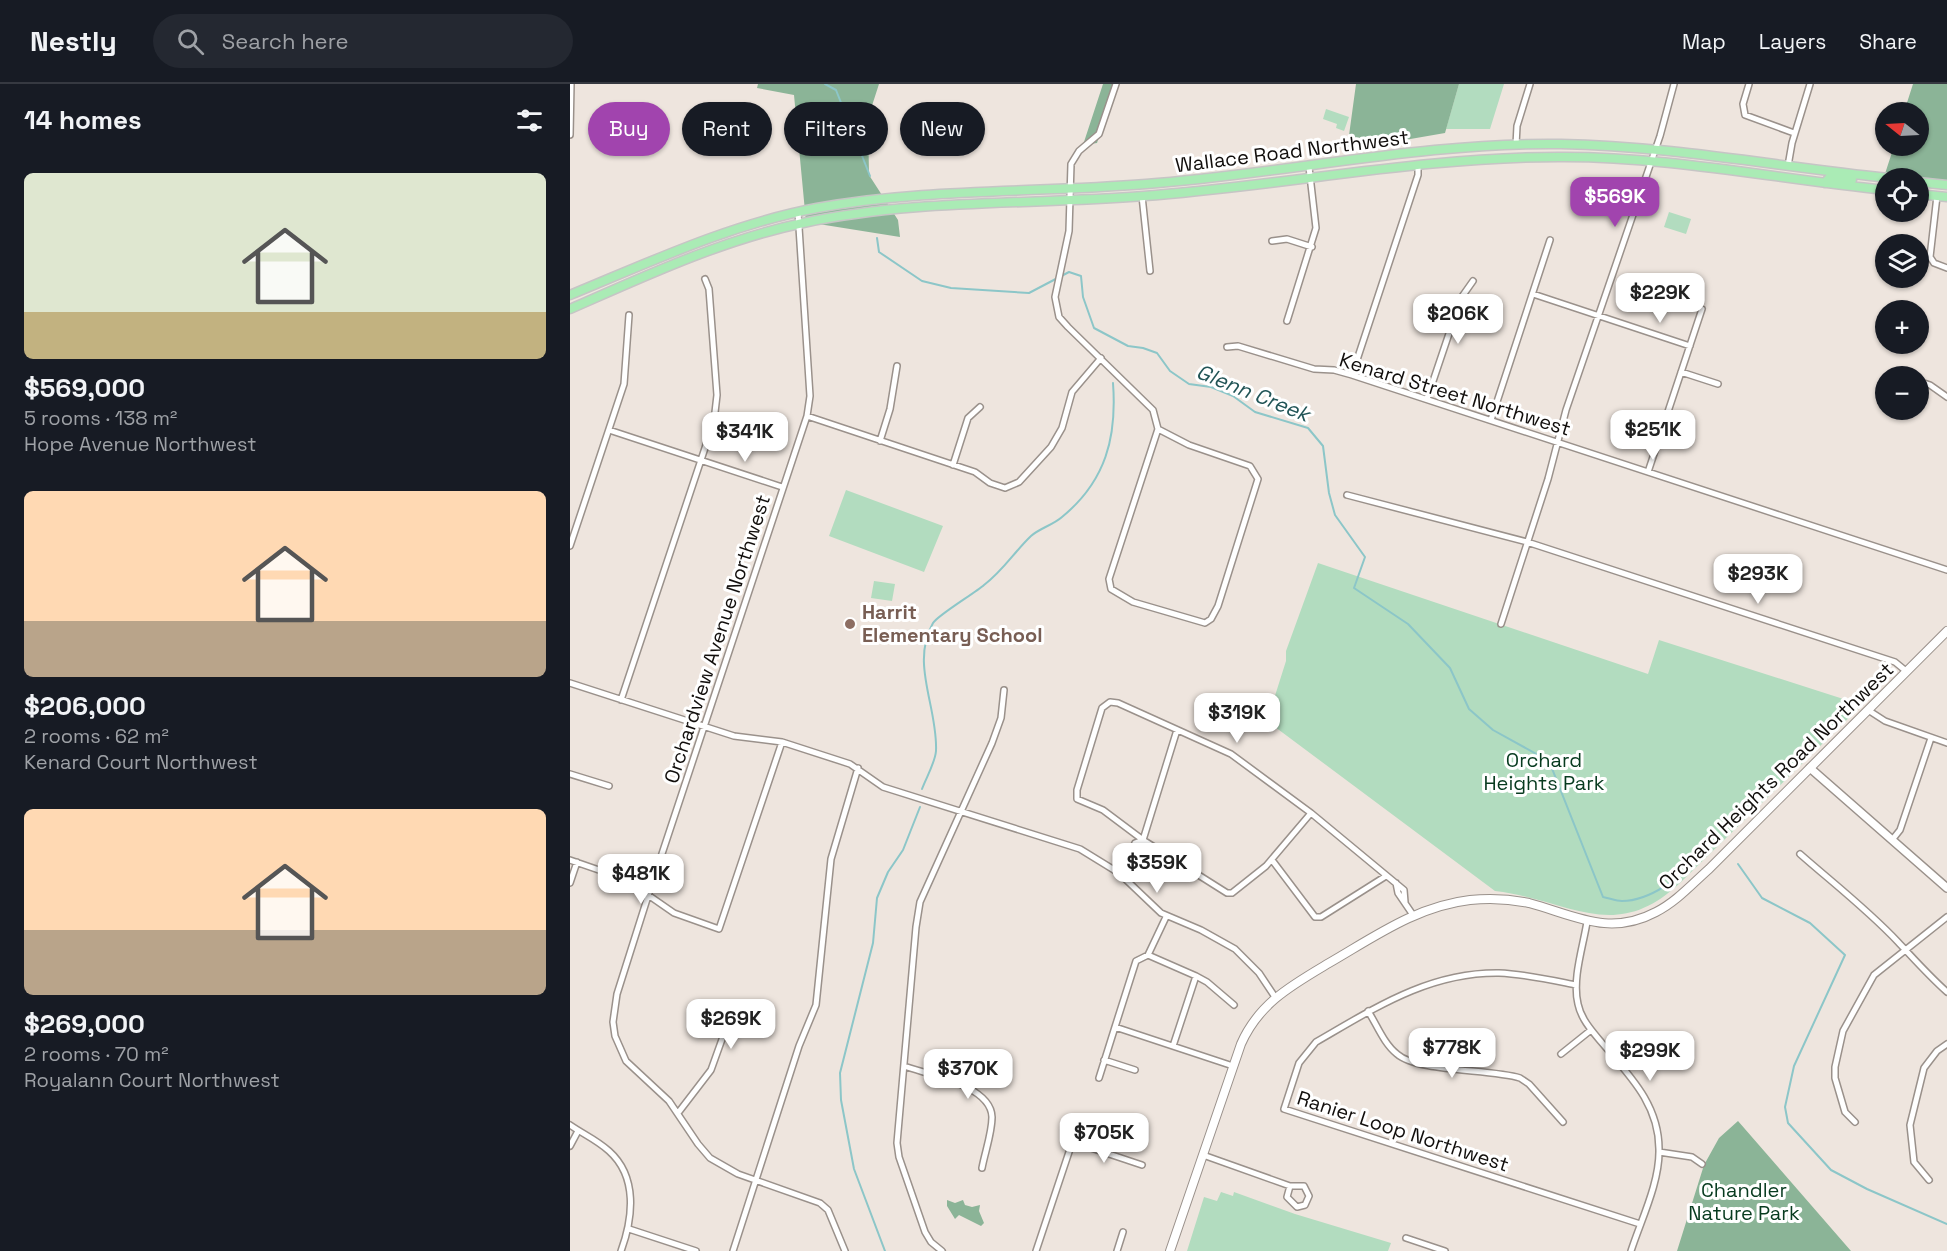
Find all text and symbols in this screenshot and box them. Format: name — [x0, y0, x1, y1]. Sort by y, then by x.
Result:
search box — [153, 14, 573, 68]
text: Nestly — [30, 23, 117, 59]
icon: search — [174, 25, 207, 58]
text: Search here — [222, 27, 349, 55]
text: Map — [1682, 28, 1726, 55]
text: Layers — [1759, 28, 1826, 55]
text: Share — [1859, 28, 1917, 55]
chip: Buy — [588, 102, 670, 156]
chip: Rent — [682, 102, 772, 156]
chip: Filters — [784, 102, 888, 156]
chip: New — [900, 102, 985, 156]
north arrow — [1875, 102, 1929, 156]
map controls — [1875, 102, 1929, 420]
text: 14 homes — [24, 103, 142, 137]
icon: filters — [513, 104, 546, 137]
street label: Wallace Road Northwest — [1174, 124, 1410, 178]
button: locate — [1875, 168, 1929, 222]
pin: $569K — [1573, 177, 1657, 228]
text: $569K — [1584, 183, 1646, 209]
icon: home — [231, 212, 339, 320]
button: layers — [1875, 234, 1929, 288]
pin: $229K — [1618, 273, 1702, 324]
text: $229K — [1630, 279, 1690, 305]
pin: $206K — [1416, 294, 1500, 345]
text: $206K — [1427, 300, 1489, 326]
button: + — [1875, 300, 1929, 354]
street label: Kenard Street Northwest — [1336, 346, 1574, 442]
water label: Glenn Creek — [1193, 358, 1316, 428]
button: − — [1875, 366, 1929, 420]
text: $569,000 — [24, 371, 145, 405]
text: 5 rooms · 138 m² — [24, 405, 177, 431]
pin: $251K — [1611, 410, 1695, 461]
pin: $341K — [703, 412, 787, 463]
text: $251K — [1624, 416, 1682, 442]
text: $341K — [716, 418, 774, 444]
text: Hope Avenue Northwest — [24, 431, 257, 457]
street label: Orchardview Avenue Northwest — [658, 491, 776, 787]
icon: home — [231, 530, 339, 638]
pin: $293K — [1716, 554, 1800, 605]
text: $293K — [1728, 560, 1788, 586]
place label: Harrit Elementary School — [862, 599, 1043, 648]
marker: Harrit Elementary School — [843, 617, 857, 631]
street label: Orchard Heights Road Northwest — [1653, 657, 1899, 895]
text: $206,000 — [24, 689, 146, 723]
pin: $319K — [1195, 693, 1279, 744]
text: $319K — [1208, 699, 1266, 725]
text: 2 rooms · 62 m² — [24, 723, 169, 749]
park label: Orchard Heights Park — [1483, 747, 1605, 796]
text: Kenard Court Northwest — [24, 749, 258, 775]
pin: $359K — [1115, 843, 1199, 894]
icon: home — [231, 848, 339, 956]
text: $359K — [1126, 849, 1188, 875]
pin: $481K — [599, 854, 683, 905]
text: $481K — [612, 860, 670, 886]
pin: $269K — [689, 999, 773, 1050]
text: $269K — [700, 1005, 762, 1031]
text: $269,000 — [24, 1007, 145, 1041]
pin: $778K — [1410, 1028, 1494, 1079]
pin: $299K — [1608, 1031, 1692, 1082]
text: $778K — [1423, 1034, 1481, 1060]
text: $299K — [1619, 1037, 1681, 1063]
text: 2 rooms · 70 m² — [24, 1041, 168, 1067]
pin: $370K — [926, 1049, 1010, 1100]
text: $370K — [938, 1055, 998, 1081]
text: Royalann Court Northwest — [24, 1067, 280, 1093]
street label: Ranier Loop Northwest — [1294, 1084, 1512, 1178]
pin: $705K — [1062, 1113, 1146, 1164]
text: $705K — [1074, 1119, 1134, 1145]
park label: Chandler Nature Park — [1688, 1177, 1800, 1226]

